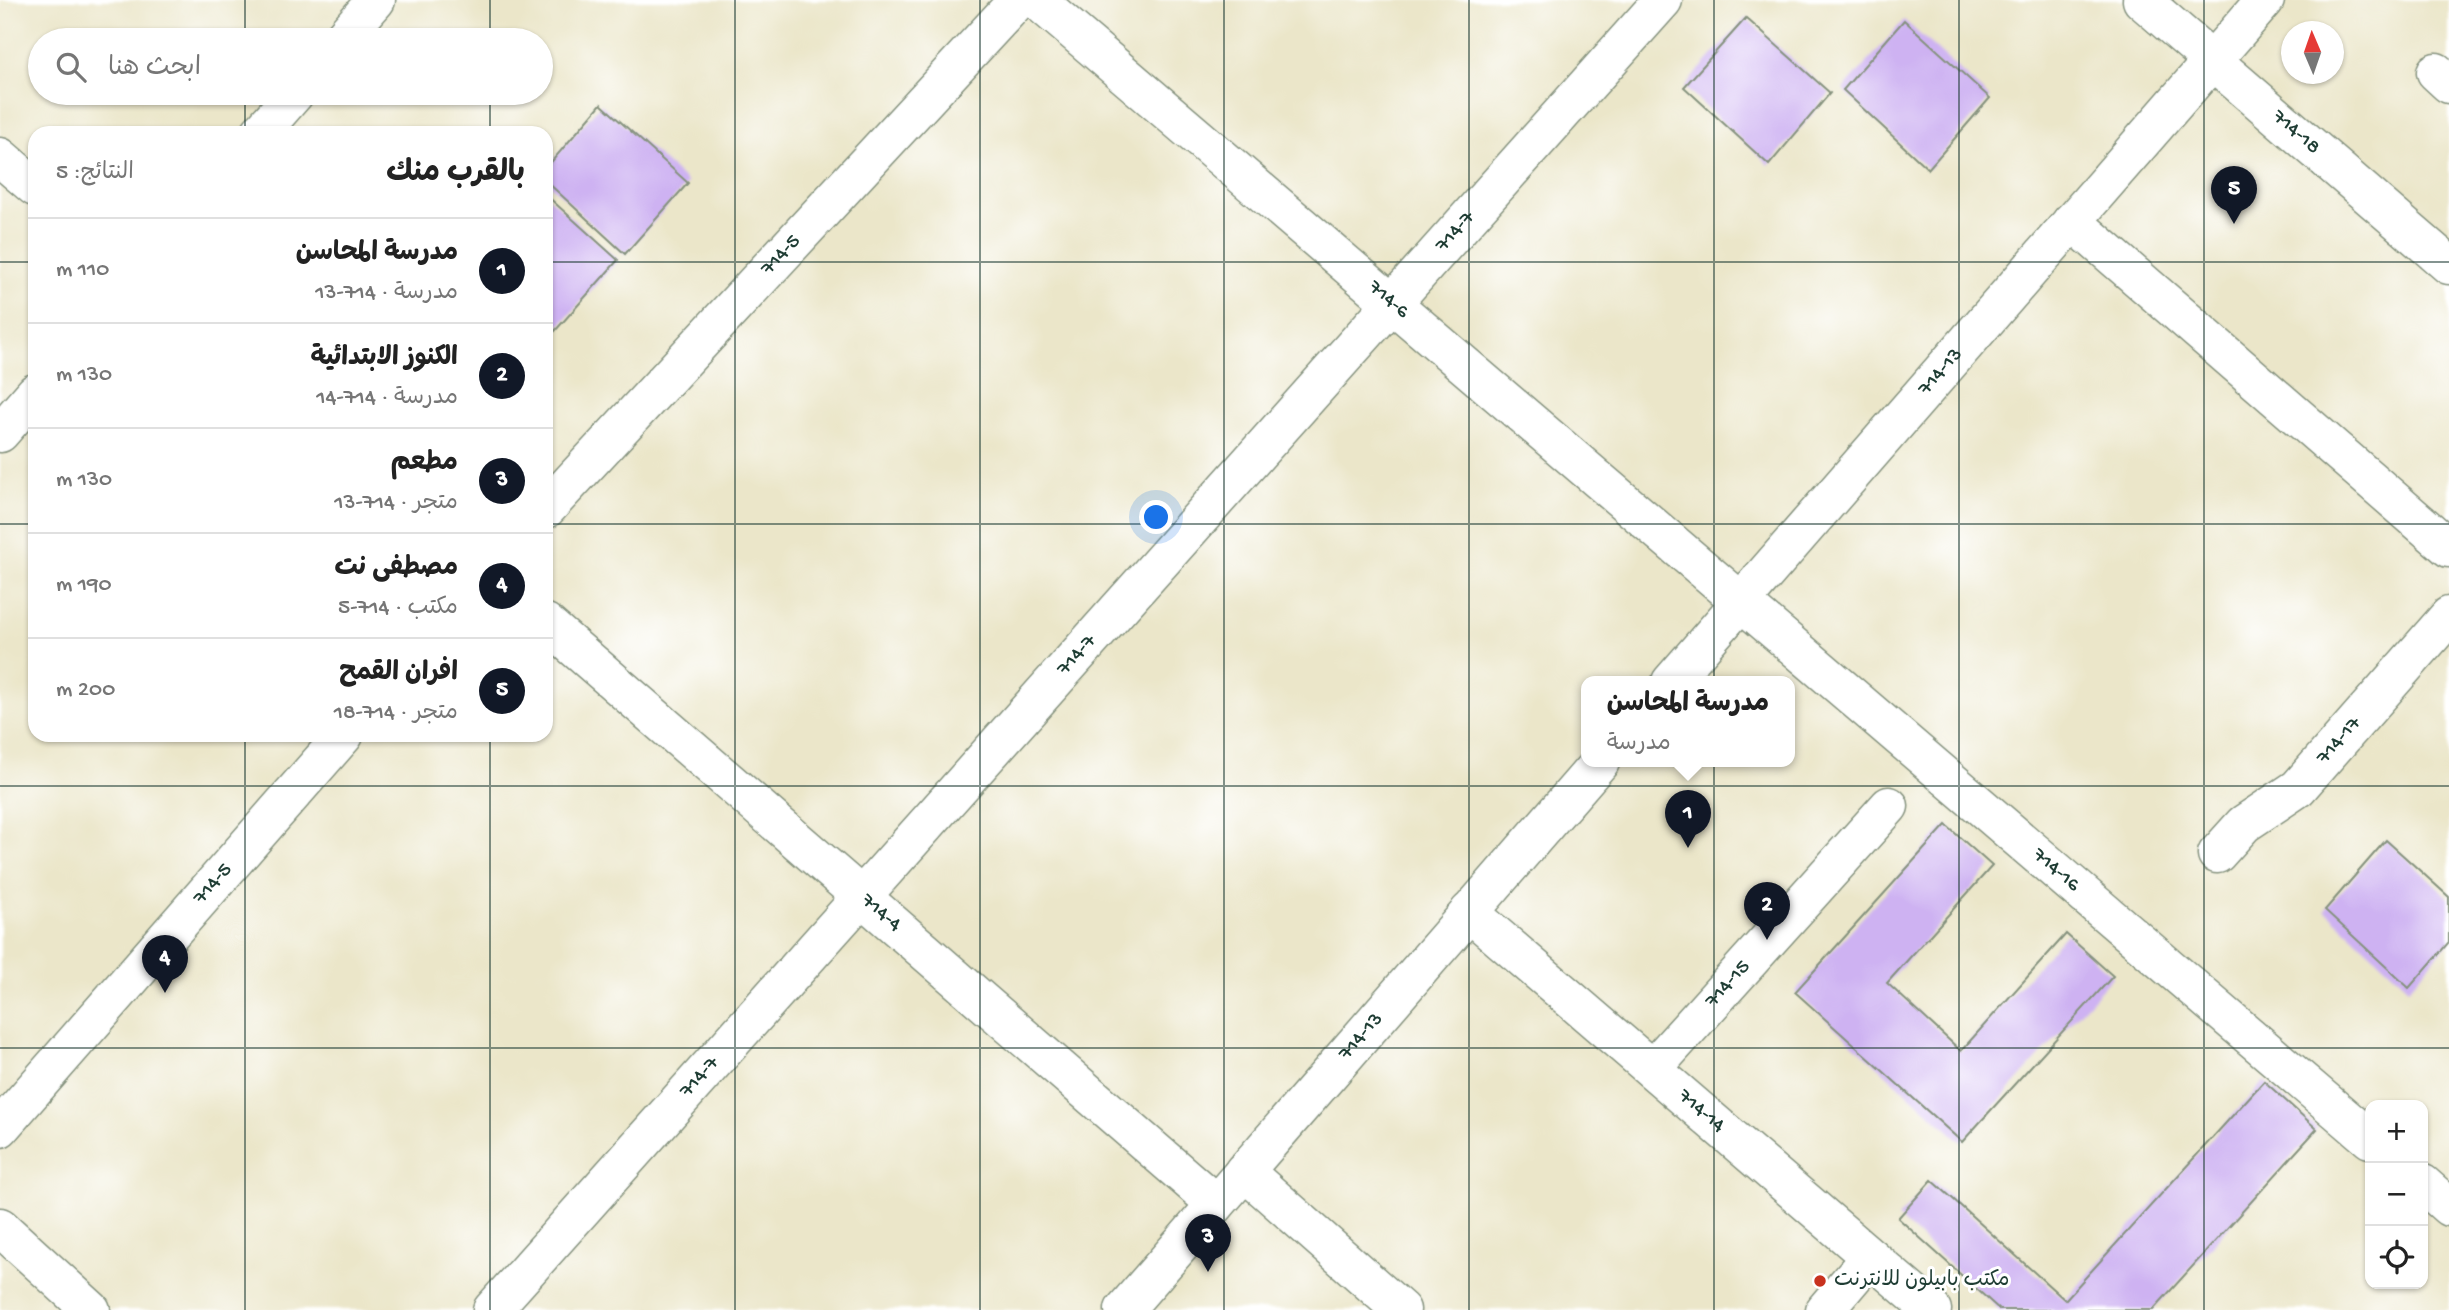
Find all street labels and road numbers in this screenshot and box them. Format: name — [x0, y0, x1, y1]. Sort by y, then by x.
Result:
street label: 714-18 — [2266, 104, 2325, 160]
street label: 714-7 — [1430, 205, 1481, 258]
street label: 714-5 — [755, 230, 806, 282]
street label: 714-6 — [1362, 275, 1414, 325]
street label: 714-13 — [1913, 343, 1969, 402]
street label: 714-7 — [1052, 629, 1103, 682]
street label: 714-17 — [2311, 711, 2368, 771]
street label: 714-16 — [2026, 842, 2085, 898]
street label: 714-5 — [188, 858, 238, 911]
street label: 714-4 — [854, 888, 906, 938]
street label: 714-15 — [1700, 955, 1756, 1014]
street label: 714-13 — [1333, 1008, 1389, 1067]
street label: 714-7 — [674, 1051, 726, 1104]
street label: 714-14 — [1672, 1084, 1730, 1139]

